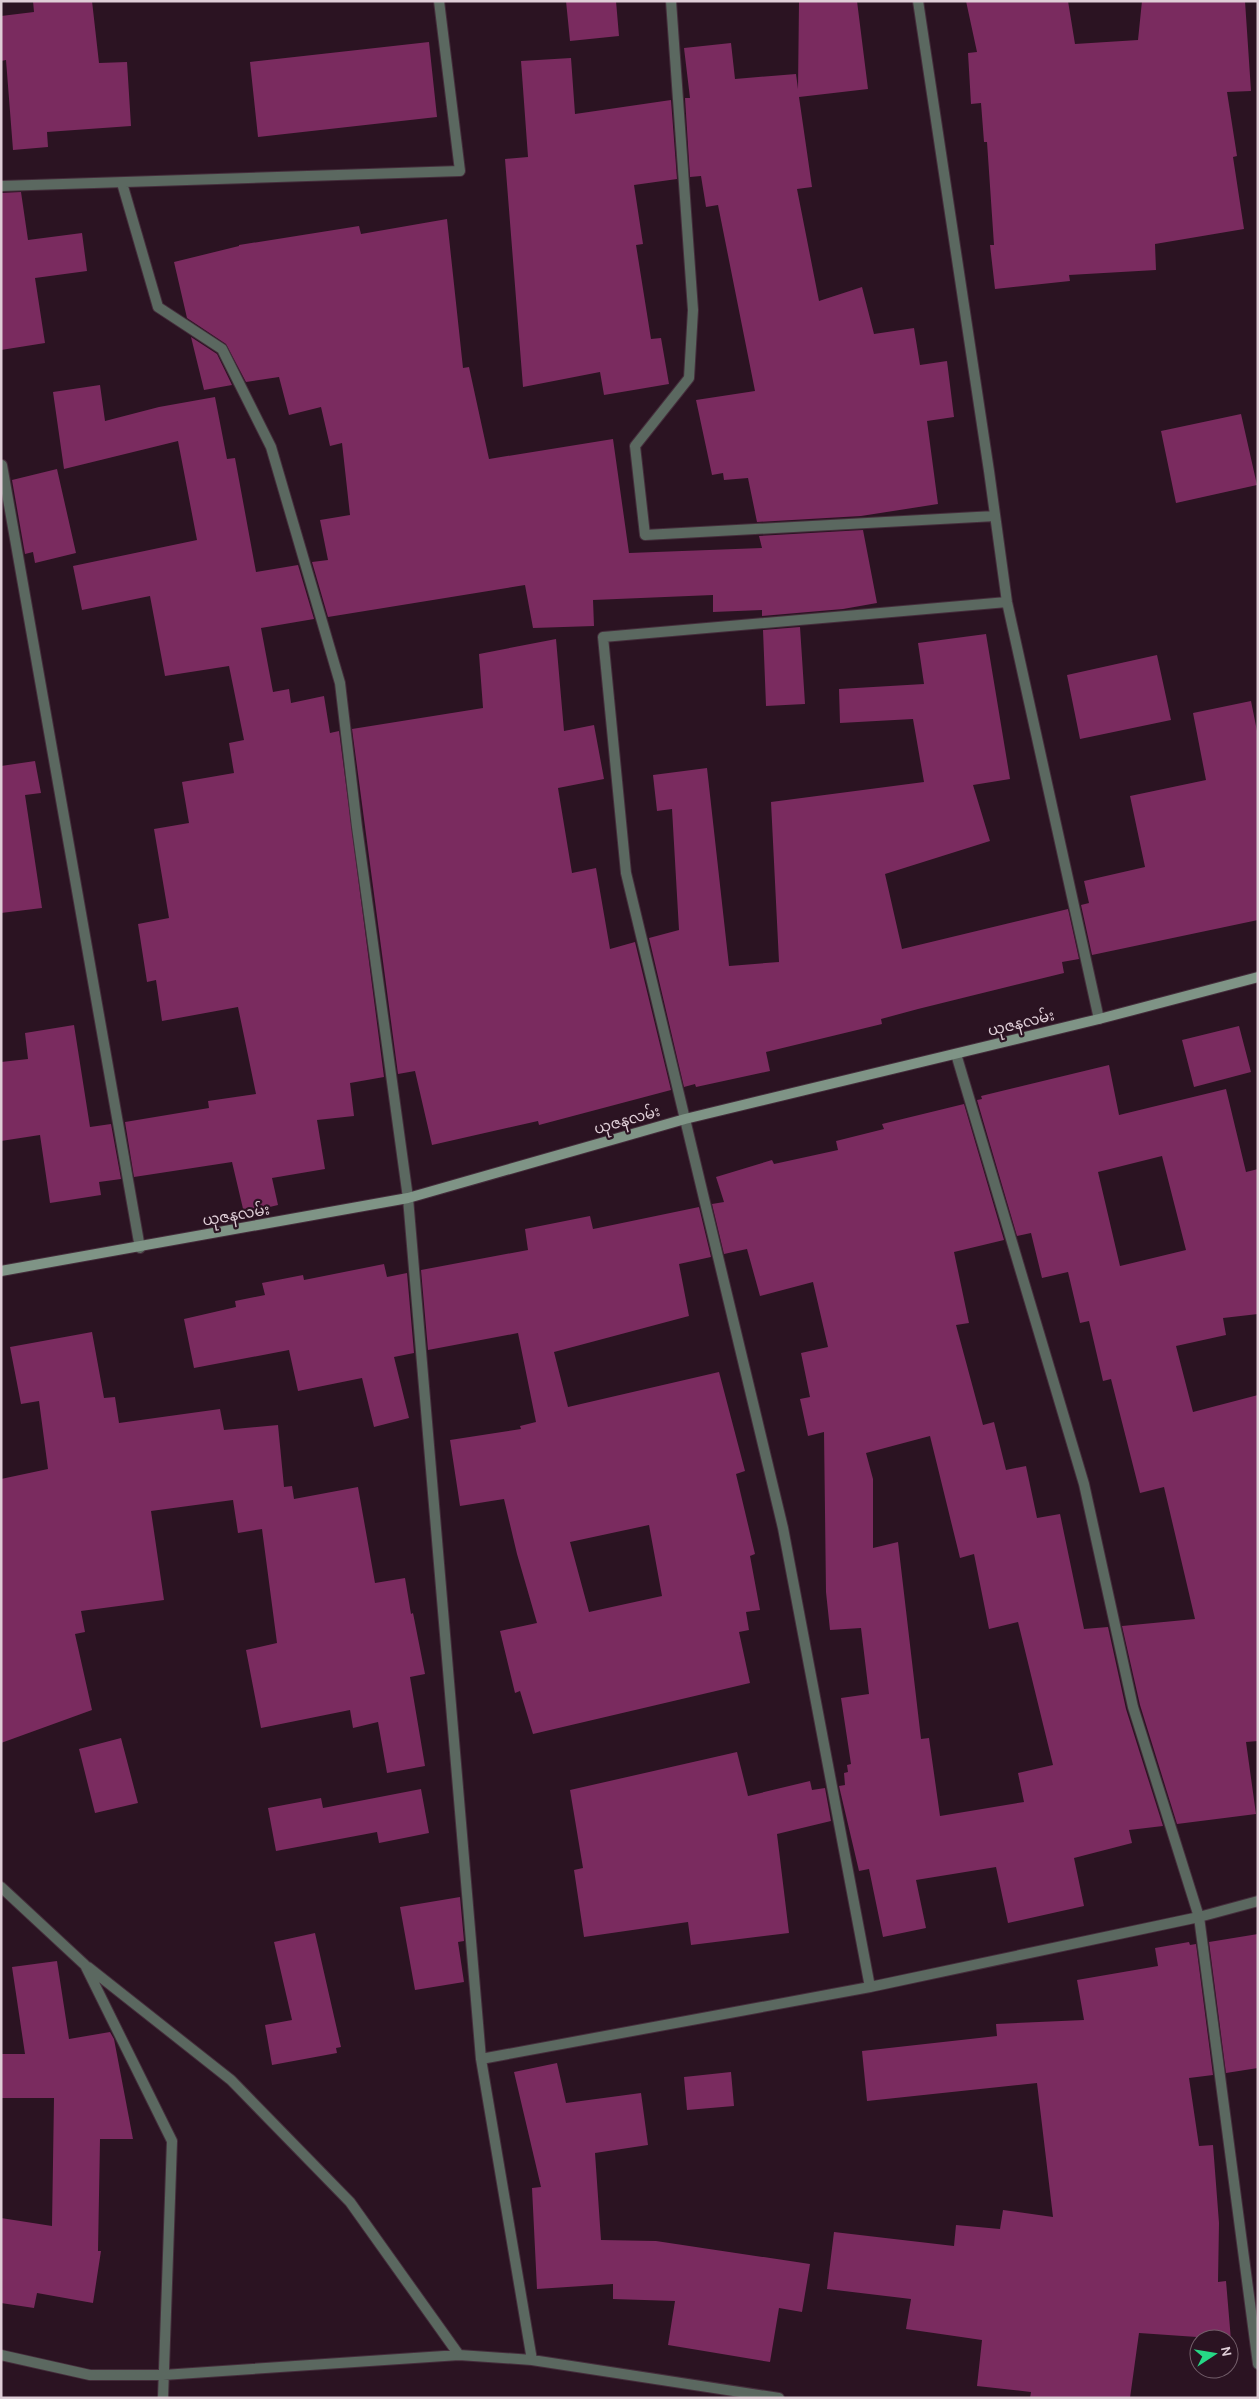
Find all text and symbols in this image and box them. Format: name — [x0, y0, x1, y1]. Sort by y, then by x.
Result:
street label: ယုဇနလမ်း — [986, 1005, 1057, 1043]
street label: ယုဇနလမ်း — [592, 1101, 663, 1141]
street label: ယုဇနလမ်း — [201, 1199, 272, 1233]
north arrow — [1189, 2329, 1239, 2379]
text: N — [1217, 2345, 1236, 2358]

